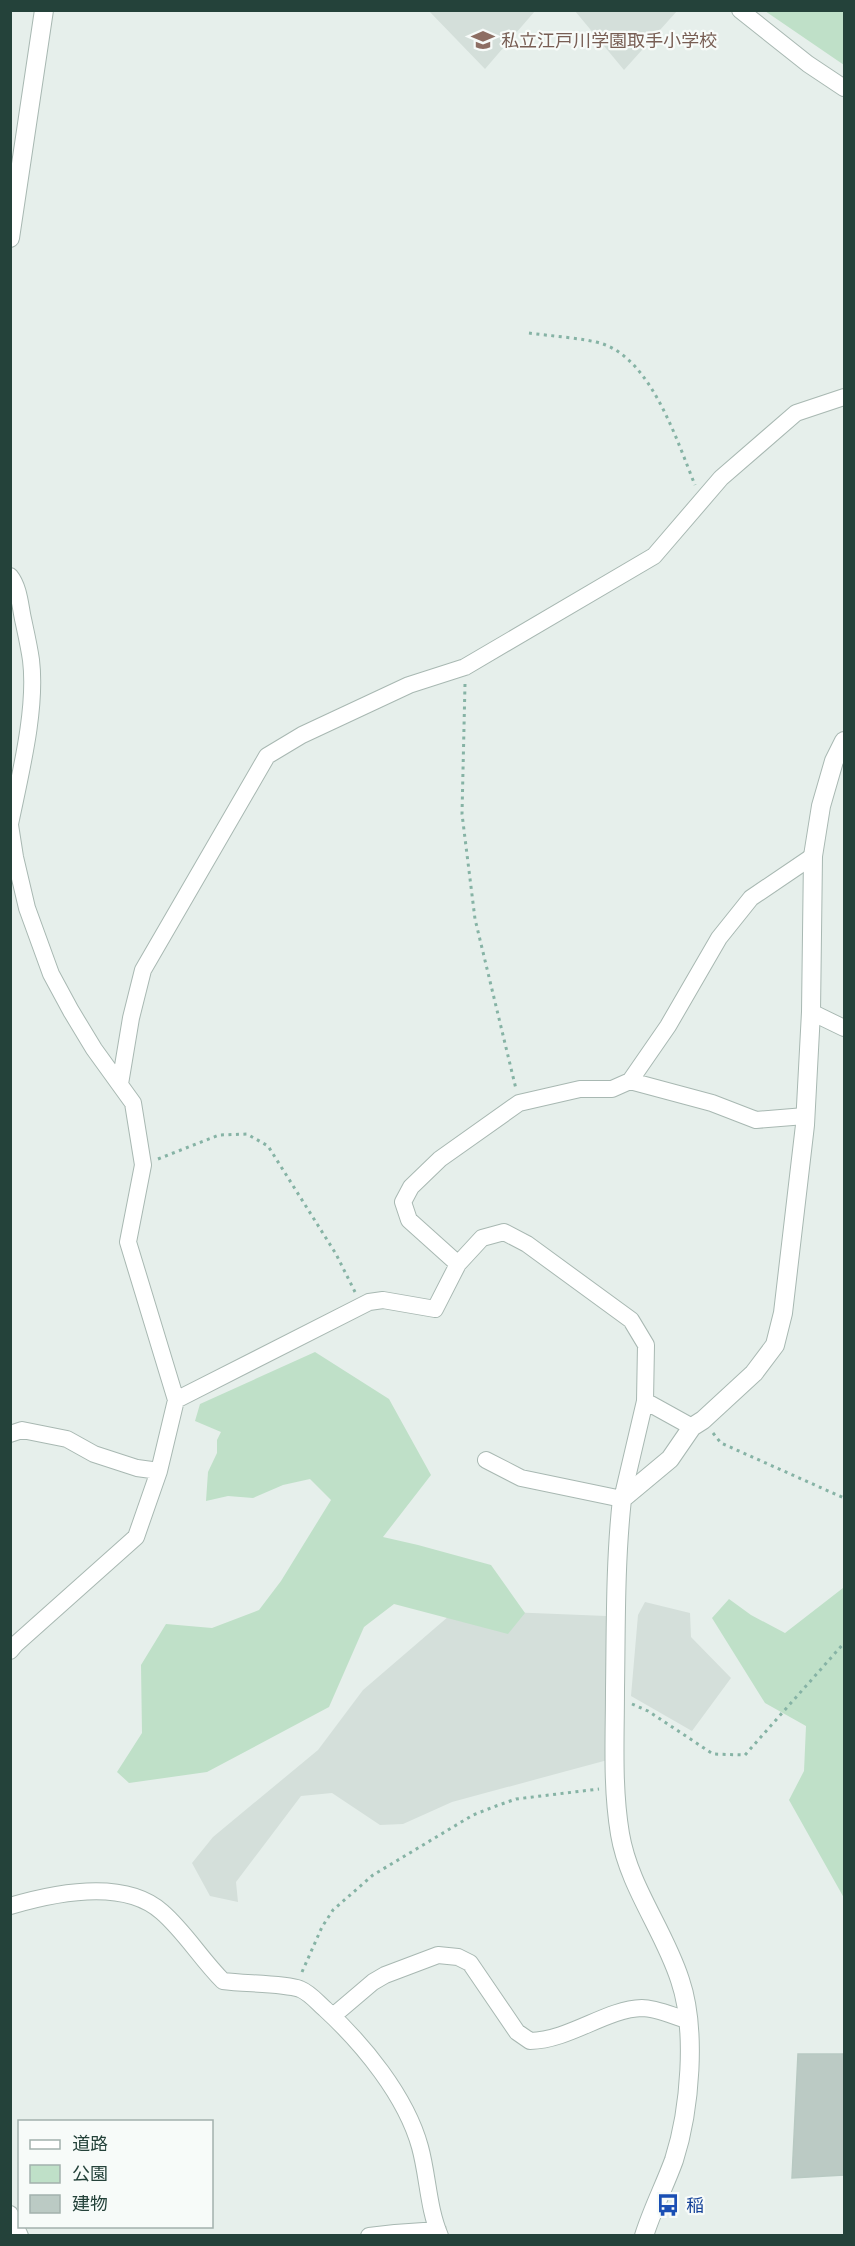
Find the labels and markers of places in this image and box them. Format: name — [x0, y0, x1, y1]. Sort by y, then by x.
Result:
school or university icon: 私立江戸川学園取手小学校 — [470, 27, 496, 53]
place label: 私立江戸川学園取手小学校 — [501, 28, 717, 53]
bus stop icon: 稲 — [655, 2192, 681, 2218]
place label: 稲 — [686, 2193, 704, 2218]

